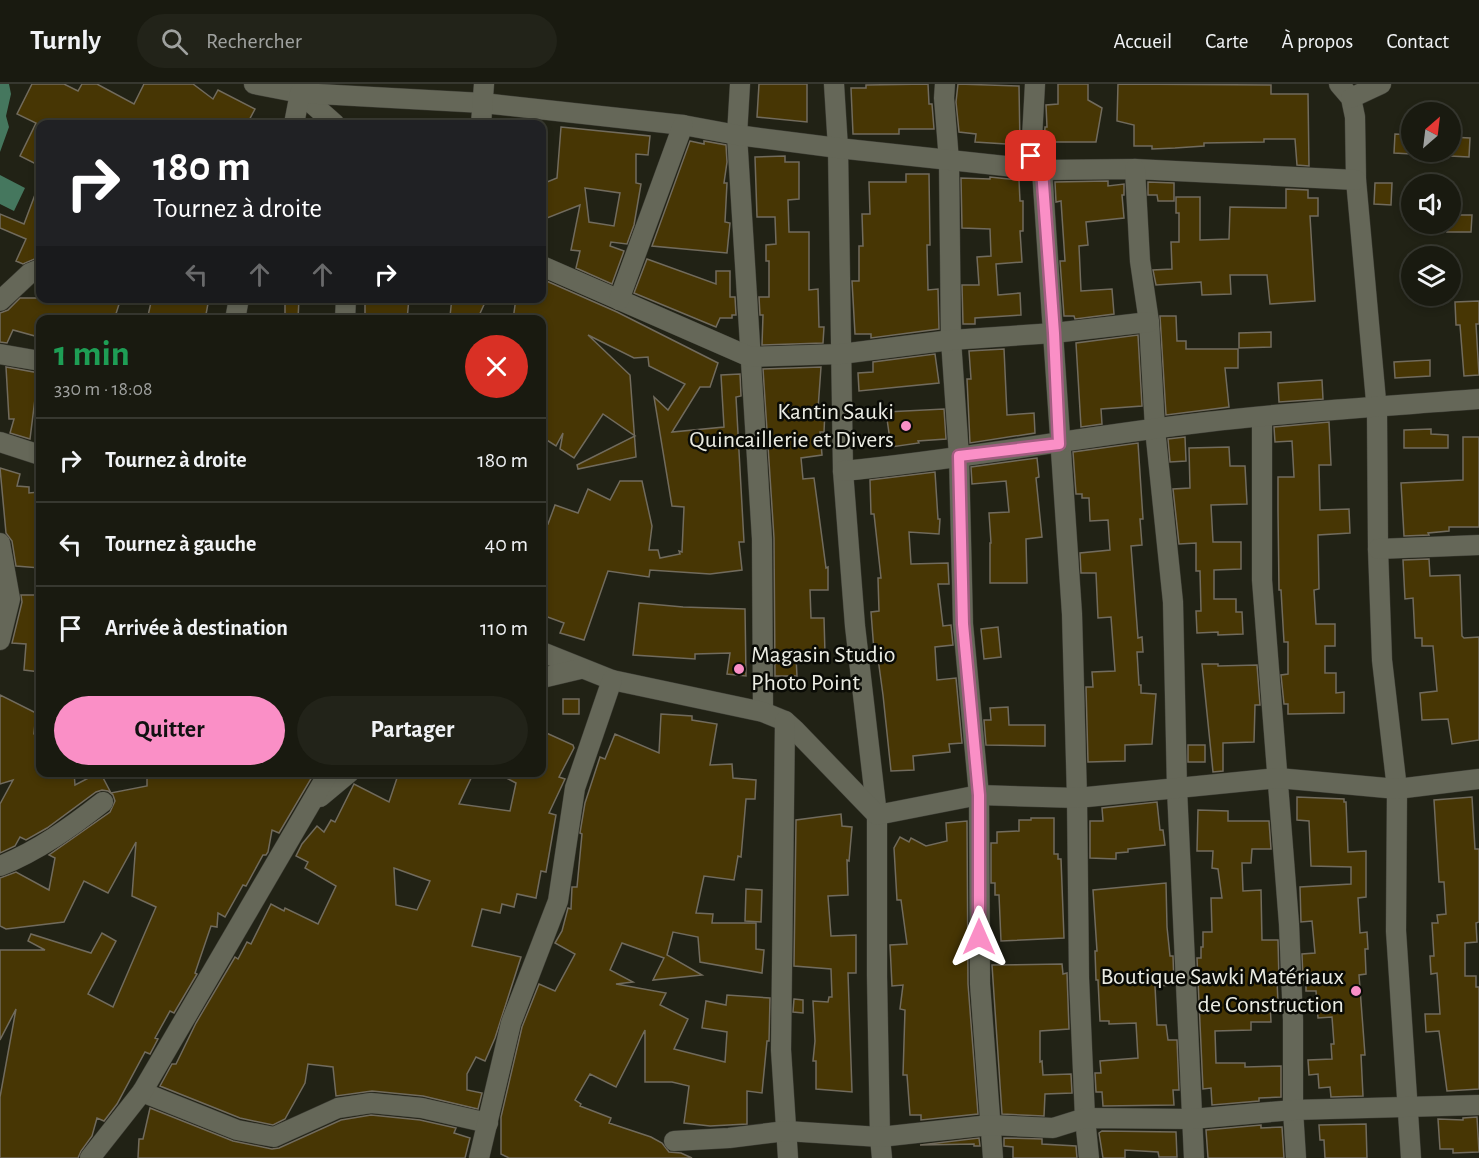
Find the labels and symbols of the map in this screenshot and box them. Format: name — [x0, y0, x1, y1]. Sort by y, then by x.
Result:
north arrow — [1401, 102, 1461, 162]
pin — [1005, 130, 1056, 181]
place label: Kantin Sauki Quincaillerie et Divers — [689, 400, 894, 452]
marker: Kantin Sauki Quincaillerie et Divers — [899, 419, 913, 433]
place label: Magasin Studio Photo Point — [751, 643, 896, 695]
marker: Magasin Studio Photo Point — [732, 662, 746, 676]
position arrow — [947, 905, 1011, 969]
place label: Boutique Sawki Matériaux de Construction — [1100, 965, 1345, 1017]
marker: Boutique Sawki Matériaux de Construction — [1349, 984, 1363, 998]

